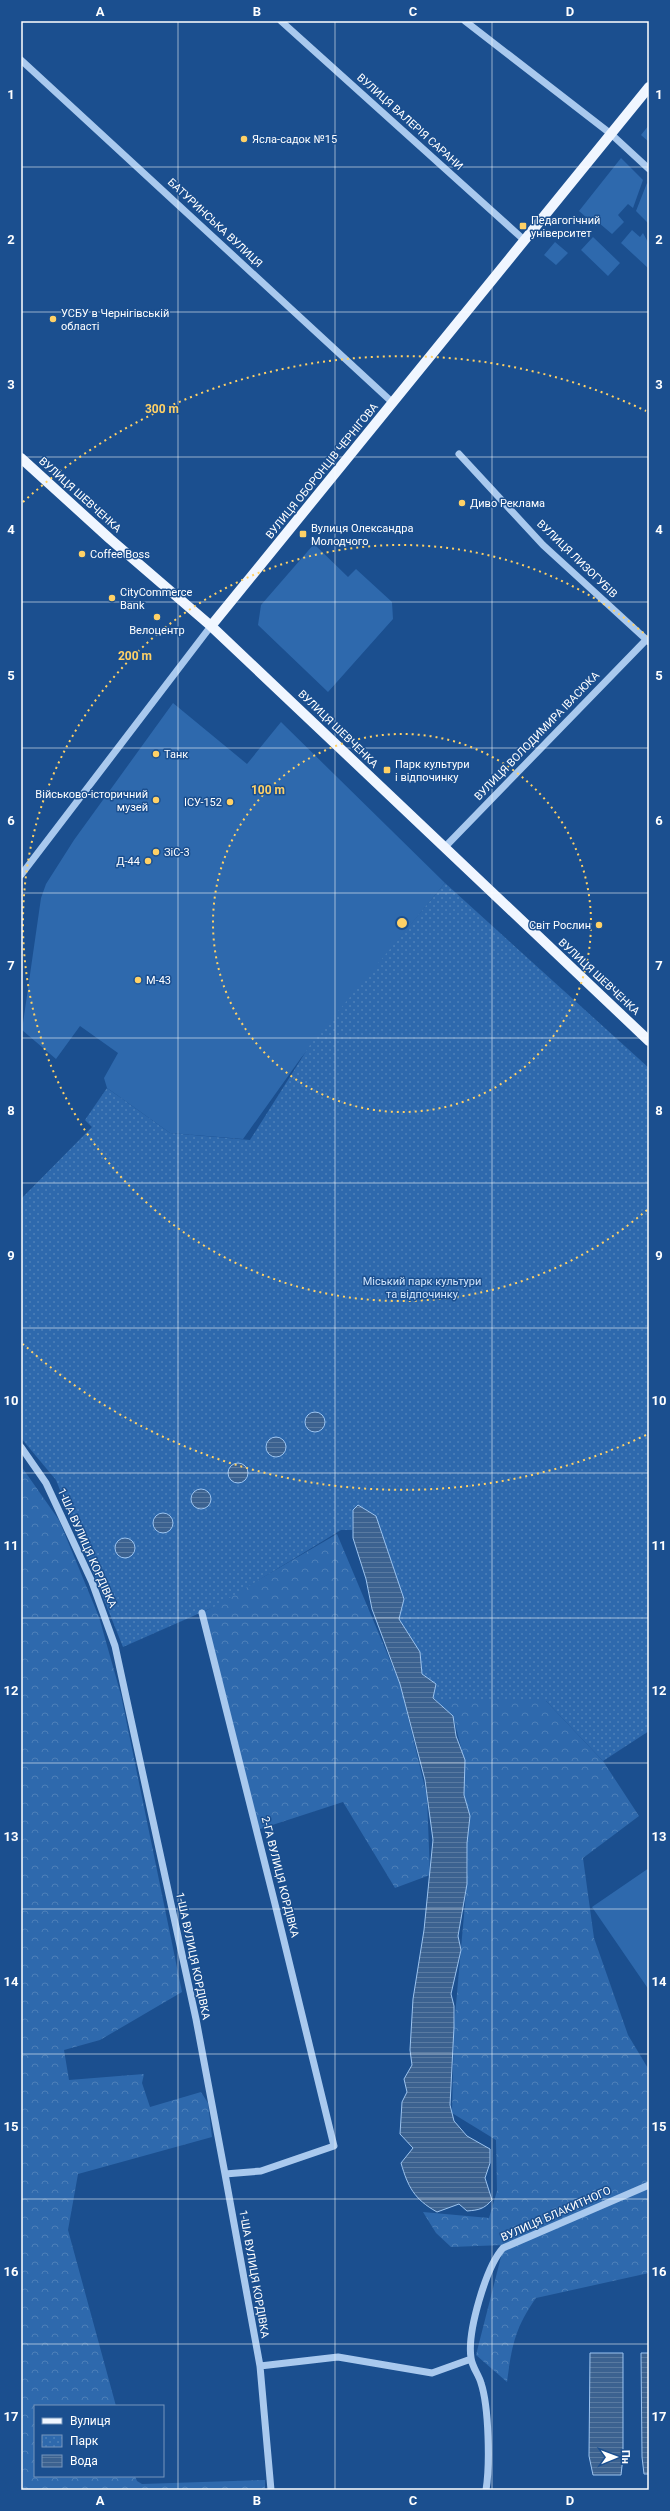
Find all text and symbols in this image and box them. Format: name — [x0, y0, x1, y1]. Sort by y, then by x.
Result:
text: A — [96, 4, 105, 19]
text: B — [253, 4, 261, 19]
text: C — [409, 4, 418, 19]
text: D — [566, 4, 574, 19]
street label: ВУЛИЦЯ ВАЛЕРІЯ САРАНИ — [354, 71, 466, 173]
text: 1 — [7, 87, 15, 102]
text: 1 — [655, 87, 663, 102]
place label: Ясла-садок №15 — [252, 133, 337, 146]
marker: Ясла-садок №15 — [239, 134, 249, 144]
street label: БАТУРИНСЬКА ВУЛИЦЯ — [165, 176, 265, 270]
place label: Педагогічний університет — [531, 214, 600, 240]
marker: Педагогічний університет — [518, 221, 528, 231]
text: 2 — [7, 232, 15, 247]
text: 2 — [655, 232, 663, 247]
place label: УСБУ в Чернігівській області — [61, 307, 169, 333]
marker: УСБУ в Чернігівській області — [48, 314, 58, 324]
text: 3 — [7, 377, 15, 392]
text: 3 — [655, 377, 663, 392]
street label: ВУЛИЦЯ ОБОРОНЦІВ ЧЕРНІГОВА — [263, 400, 381, 541]
text: 300 m — [145, 402, 179, 416]
street label: ВУЛИЦЯ ШЕВЧЕНКА — [36, 455, 124, 536]
place label: Диво Реклама — [470, 497, 545, 510]
marker: Диво Реклама — [457, 498, 467, 508]
street label: ВУЛИЦЯ ЛИЗОГУБІВ — [534, 517, 620, 601]
text: 4 — [7, 522, 15, 537]
place label: Вулиця Олександра Молодчого — [311, 522, 413, 548]
text: 4 — [655, 522, 663, 537]
marker: Вулиця Олександра Молодчого — [298, 529, 308, 539]
place label: Coffee Boss — [90, 548, 150, 561]
marker: Coffee Boss — [77, 549, 87, 559]
place label: CityCommerce Bank — [120, 586, 193, 612]
marker: CityCommerce Bank — [107, 593, 117, 603]
marker: Велоцентр — [152, 612, 162, 622]
place label: Велоцентр — [129, 624, 185, 637]
text: 200 m — [118, 649, 152, 663]
text: 5 — [7, 668, 15, 683]
street label: ВУЛИЦЯ ВОЛОДИМИРА ІВАСЮКА — [472, 668, 603, 803]
text: 5 — [655, 668, 663, 683]
street label: ВУЛИЦЯ ШЕВЧЕНКА — [295, 687, 381, 771]
place label: Танк — [164, 748, 188, 761]
marker: Танк — [151, 749, 161, 759]
place label: Парк культури і відпочинку — [395, 758, 470, 784]
marker: Парк культури і відпочинку — [382, 765, 392, 775]
text: 100 m — [251, 783, 285, 797]
place label: Військово-історичний музей — [35, 788, 148, 814]
marker: Військово-історичний музей — [151, 795, 161, 805]
place label: ІСУ-152 — [184, 796, 222, 809]
marker: ІСУ-152 — [225, 797, 235, 807]
text: 6 — [7, 813, 15, 828]
text: 6 — [655, 813, 663, 828]
place label: ЗіС-3 — [164, 846, 190, 859]
marker: ЗіС-3 — [151, 847, 161, 857]
place label: Д-44 — [116, 855, 140, 868]
marker: Д-44 — [143, 856, 153, 866]
centre of rings — [395, 916, 409, 930]
place label: Світ Рослин — [529, 919, 591, 932]
marker: Світ Рослин — [594, 920, 604, 930]
street label: ВУЛИЦЯ ШЕВЧЕНКА — [556, 936, 643, 1019]
text: 7 — [7, 958, 15, 973]
text: 7 — [655, 958, 663, 973]
place label: М-43 — [146, 974, 171, 987]
marker: М-43 — [133, 975, 143, 985]
text: 8 — [7, 1103, 15, 1118]
text: 8 — [655, 1103, 663, 1118]
text: 9 — [7, 1248, 15, 1263]
text: 9 — [655, 1248, 663, 1263]
park label: Міський парк культури та відпочинку — [363, 1275, 481, 1301]
text: 10 — [4, 1393, 18, 1408]
text: 10 — [652, 1393, 666, 1408]
street label: 1-ША ВУЛИЦЯ КОРДІВКА — [55, 1486, 120, 1611]
text: 11 — [4, 1538, 18, 1553]
text: 11 — [652, 1538, 666, 1553]
text: 12 — [4, 1683, 18, 1698]
text: 12 — [652, 1683, 666, 1698]
street label: 2-ГА ВУЛИЦЯ КОРДІВКА — [259, 1815, 302, 1940]
text: 13 — [4, 1829, 18, 1844]
text: 13 — [652, 1829, 666, 1844]
street label: 1-ША ВУЛИЦЯ КОРДІВКА — [173, 1891, 213, 2022]
text: 14 — [4, 1974, 19, 1989]
text: 14 — [652, 1974, 667, 1989]
text: 15 — [4, 2119, 18, 2134]
text: 15 — [652, 2119, 666, 2134]
street label: ВУЛИЦЯ БЛАКИТНОГО — [499, 2184, 613, 2244]
street label: 1-ША ВУЛИЦЯ КОРДІВКА — [236, 2209, 272, 2340]
text: 16 — [4, 2264, 19, 2279]
text: 16 — [652, 2264, 667, 2279]
legend — [34, 2405, 164, 2477]
text: 17 — [4, 2409, 18, 2424]
text: 17 — [652, 2409, 666, 2424]
text: Вулиця — [70, 2414, 111, 2428]
text: Парк — [70, 2434, 99, 2448]
north arrow — [596, 2437, 636, 2477]
text: Пн — [619, 2450, 632, 2464]
text: Вода — [70, 2454, 98, 2468]
text: A — [96, 2493, 105, 2508]
text: B — [253, 2493, 261, 2508]
text: C — [409, 2493, 418, 2508]
text: D — [566, 2493, 574, 2508]

